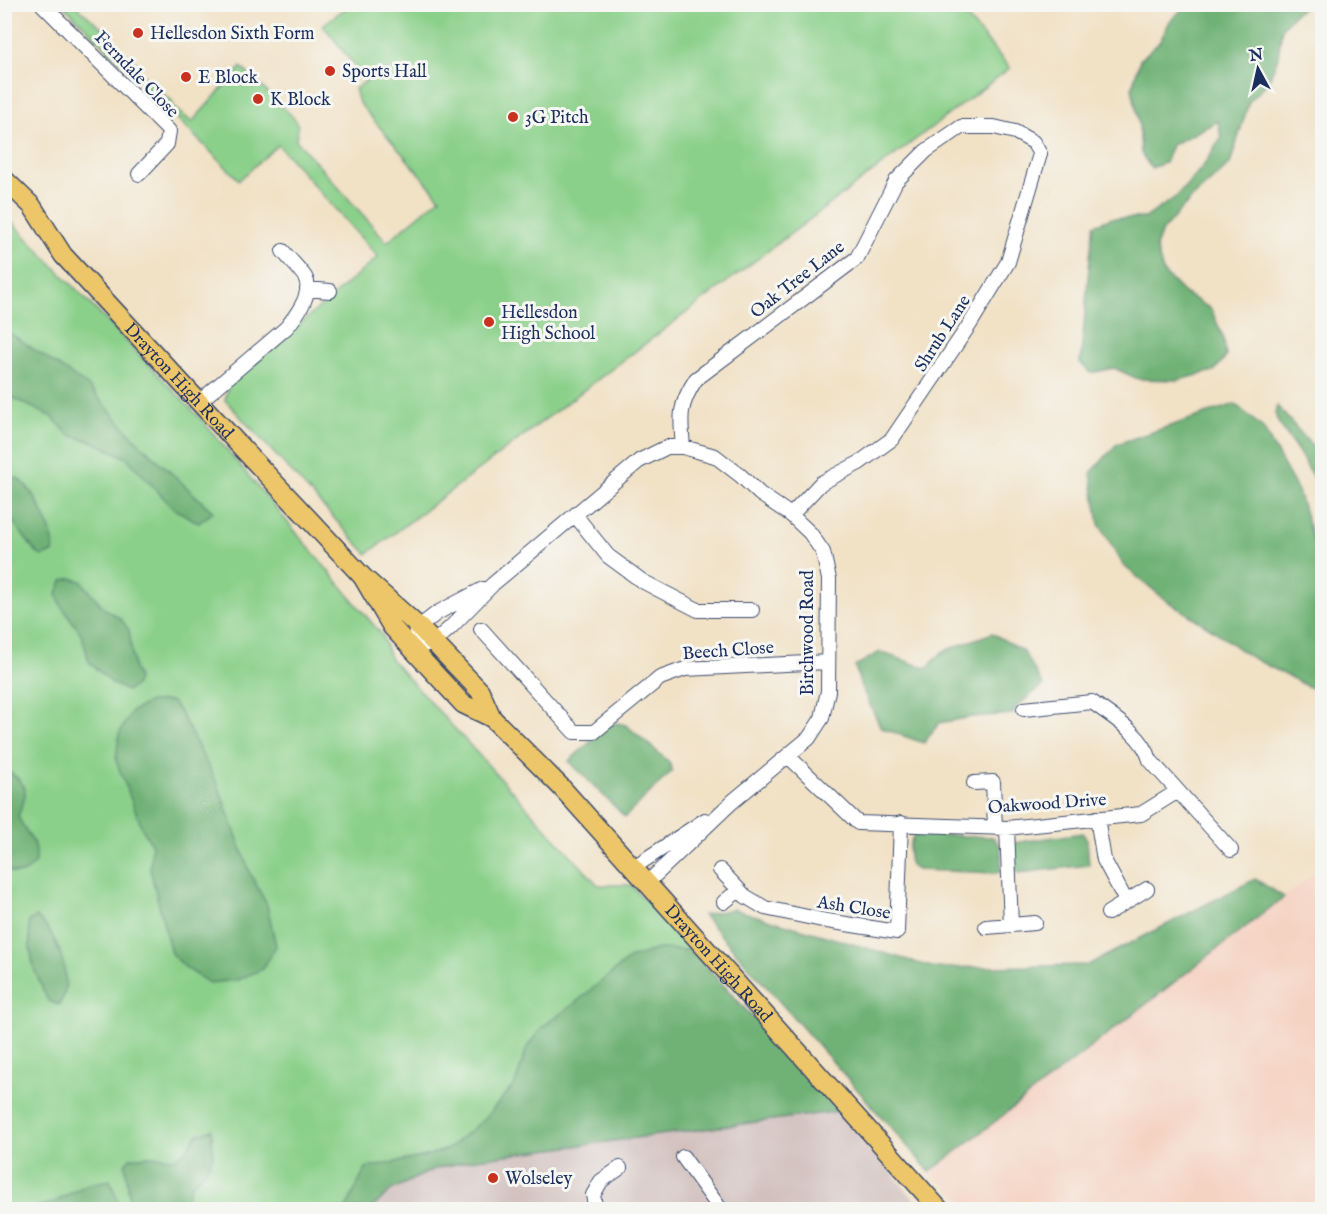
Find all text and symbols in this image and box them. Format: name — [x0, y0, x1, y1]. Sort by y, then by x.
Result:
place label: Hellesdon Sixth Form — [150, 23, 315, 46]
marker: Hellesdon Sixth Form — [131, 26, 145, 40]
street label: Ferndale Close — [89, 27, 183, 123]
north arrow — [1228, 39, 1288, 99]
text: N — [1247, 45, 1265, 67]
place label: Sports Hall — [342, 61, 427, 84]
marker: Sports Hall — [323, 64, 337, 78]
place label: E Block — [198, 67, 259, 90]
marker: E Block — [179, 70, 193, 84]
place label: K Block — [270, 89, 331, 112]
marker: K Block — [251, 92, 265, 106]
place label: 3G Pitch — [525, 107, 589, 130]
marker: 3G Pitch — [506, 110, 520, 124]
street label: Oak Tree Lane — [746, 236, 850, 324]
street label: Shrub Lane — [910, 291, 977, 376]
place label: Hellesdon High School — [501, 302, 595, 346]
marker: Hellesdon High School — [482, 315, 496, 329]
street label: Drayton High Road — [118, 318, 238, 445]
street label: Birchwood Road — [797, 570, 820, 696]
street label: Beech Close — [682, 637, 775, 666]
street label: Oakwood Drive — [987, 789, 1107, 820]
street label: Ash Close — [814, 891, 892, 926]
street label: Drayton High Road — [659, 900, 777, 1028]
place label: Wolseley — [505, 1168, 572, 1191]
marker: Wolseley — [486, 1171, 500, 1185]

